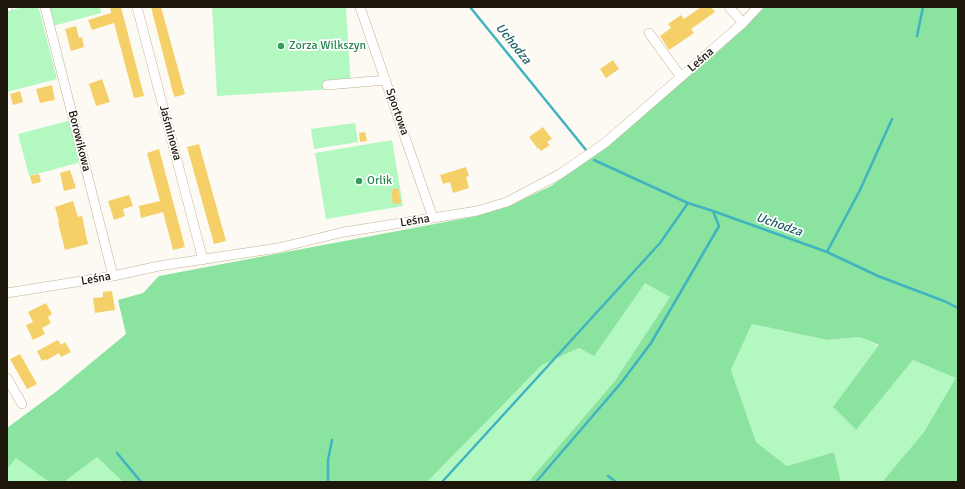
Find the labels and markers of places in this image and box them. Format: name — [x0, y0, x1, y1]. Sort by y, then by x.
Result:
place label: Zorza Wilkszyn — [289, 39, 366, 53]
marker: Zorza Wilkszyn — [276, 41, 286, 51]
place label: Orlik — [367, 174, 392, 188]
marker: Orlik — [354, 176, 364, 186]

